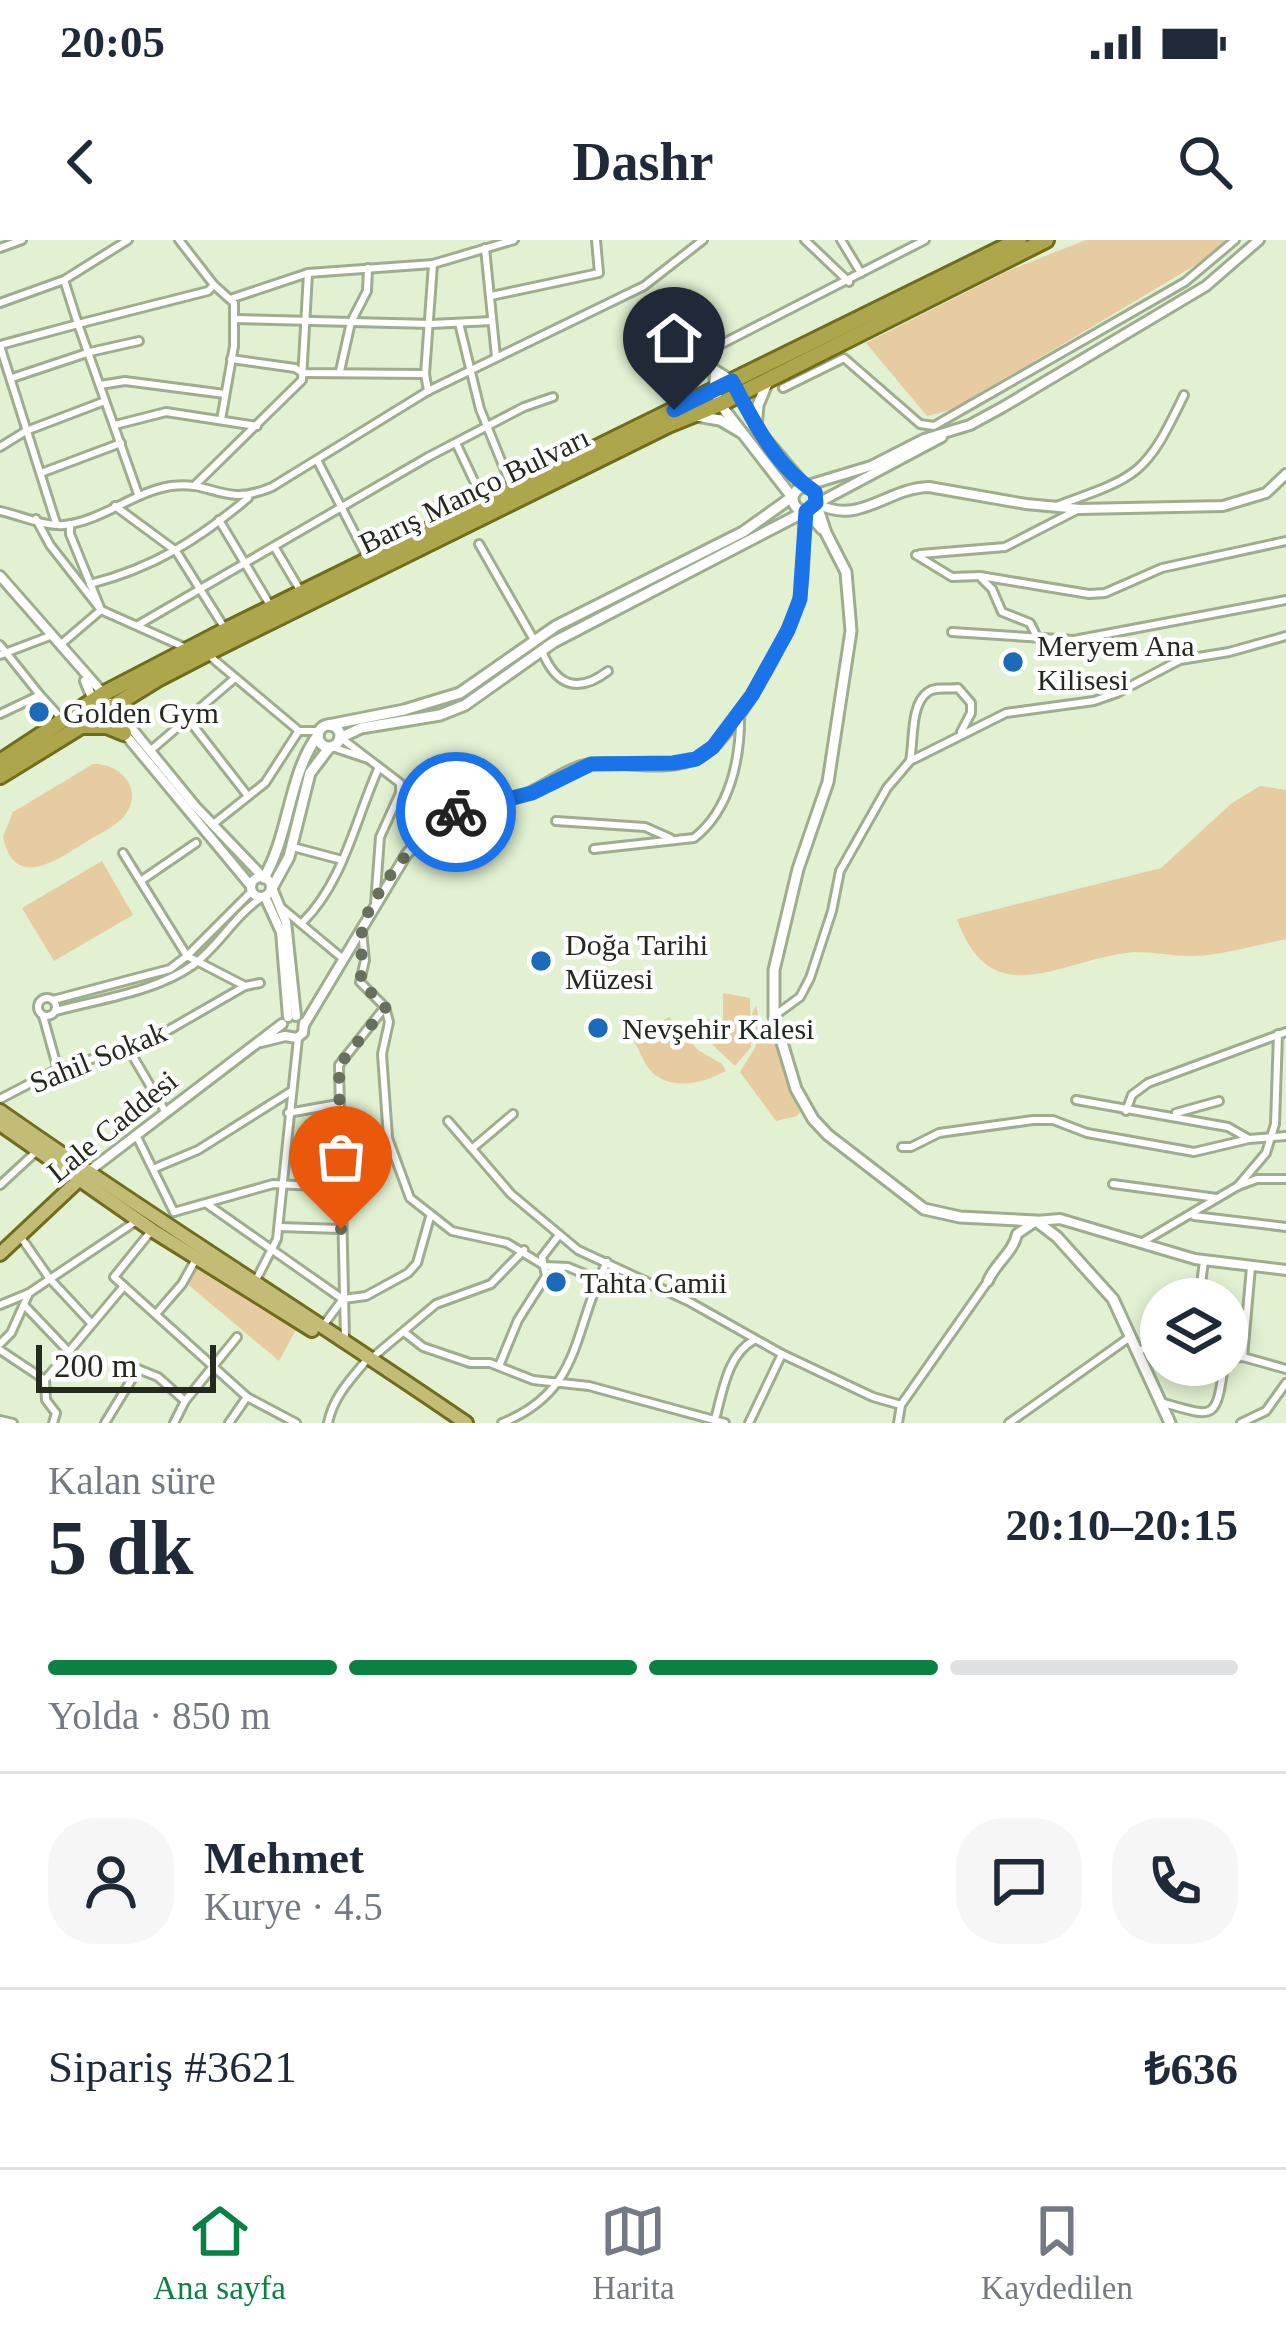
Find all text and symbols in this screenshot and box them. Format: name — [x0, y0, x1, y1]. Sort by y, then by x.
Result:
text: 20:05 — [60, 17, 165, 67]
icon: back — [48, 129, 114, 195]
icon: search — [1172, 129, 1238, 195]
text: Dashr — [572, 132, 714, 192]
pin — [623, 287, 725, 410]
icon: home — [641, 305, 707, 371]
street label: Barış Manço Bulvarı — [354, 420, 594, 560]
place label: Meryem Ana Kilisesi — [1037, 629, 1194, 696]
marker: Meryem Ana Kilisesi — [1000, 649, 1026, 675]
place label: Golden Gym — [63, 696, 219, 729]
marker: Golden Gym — [26, 699, 52, 725]
courier — [396, 752, 516, 872]
icon: bike — [423, 779, 489, 845]
place label: Doğa Tarihi Müzesi — [565, 928, 708, 995]
marker: Doğa Tarihi Müzesi — [528, 948, 554, 974]
place label: Nevşehir Kalesi — [622, 1012, 814, 1045]
street label: Sahil Sokak — [25, 1015, 171, 1099]
marker: Nevşehir Kalesi — [585, 1015, 611, 1041]
street label: Lale Caddesi — [40, 1064, 184, 1188]
pin — [290, 1106, 392, 1229]
icon: bag — [308, 1124, 374, 1190]
place label: Tahta Camii — [580, 1266, 727, 1299]
marker: Tahta Camii — [543, 1269, 569, 1295]
map controls — [1140, 1278, 1248, 1386]
button: layers — [1140, 1278, 1248, 1386]
scale bar — [36, 1339, 216, 1392]
text: 200 m — [54, 1348, 137, 1384]
text: Kalan süre — [48, 1459, 216, 1502]
text: 20:10–20:15 — [1006, 1500, 1238, 1550]
text: 5 dk — [48, 1504, 193, 1591]
text: Yolda · 850 m — [48, 1694, 270, 1737]
button: person — [48, 1818, 174, 1944]
button: chat — [956, 1818, 1082, 1944]
button: phone — [1112, 1818, 1238, 1944]
text: Mehmet — [204, 1833, 364, 1883]
text: Kurye · 4.5 — [204, 1885, 383, 1928]
text: Sipariş #3621 — [48, 2042, 297, 2092]
text: ₺636 — [1145, 2044, 1238, 2094]
tab: Ana sayfa — [153, 2198, 286, 2307]
tab: Harita — [592, 2198, 675, 2307]
tab: Kaydedilen — [981, 2198, 1133, 2307]

